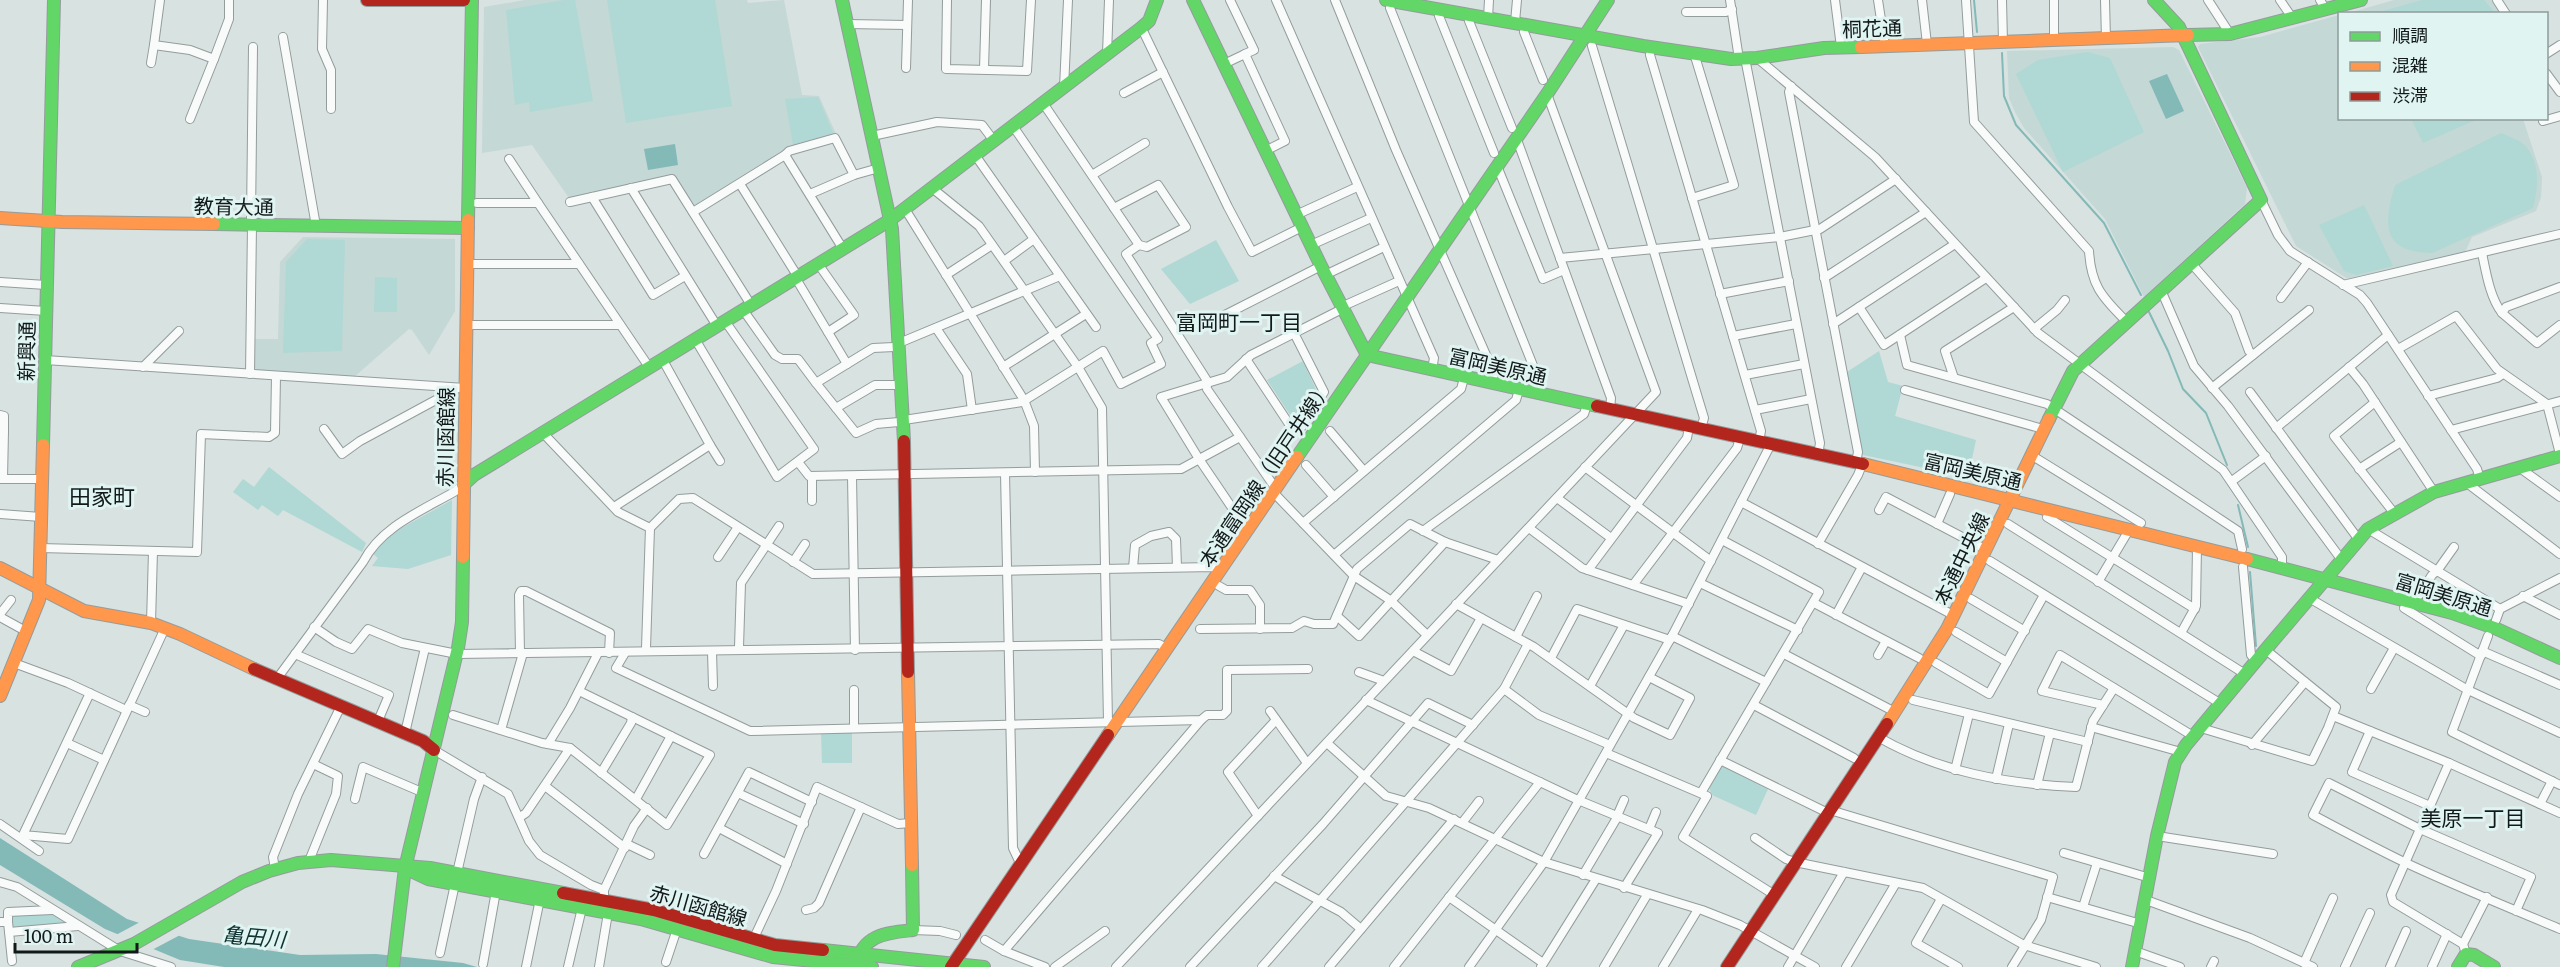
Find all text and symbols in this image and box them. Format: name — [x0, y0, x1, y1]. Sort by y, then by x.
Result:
street label: 桐花通 — [1841, 11, 1903, 43]
legend — [2338, 12, 2548, 120]
text: 順調 — [2392, 21, 2428, 48]
text: 混雑 — [2392, 51, 2428, 78]
text: 渋滞 — [2392, 81, 2428, 108]
street label: 教育大通 — [194, 189, 274, 221]
district label: 富岡町一丁目 — [1176, 305, 1302, 336]
street label: 新興通 — [9, 321, 41, 381]
street label: 富岡美原通 — [1446, 339, 1550, 391]
street label: 本通富岡線（旧戸井線） — [1190, 373, 1338, 573]
street label: 赤川函館線 — [428, 387, 460, 487]
street label: 富岡美原通 — [1921, 444, 2025, 496]
district label: 田家町 — [69, 479, 135, 512]
street label: 本通中央線 — [1925, 506, 1995, 610]
street label: 富岡美原通 — [2392, 564, 2496, 622]
district label: 美原一丁目 — [2421, 801, 2526, 832]
street label: 赤川函館線 — [647, 876, 751, 932]
scale bar — [15, 916, 136, 954]
water label: 亀田川 — [221, 917, 289, 953]
text: 100 m — [24, 922, 73, 949]

